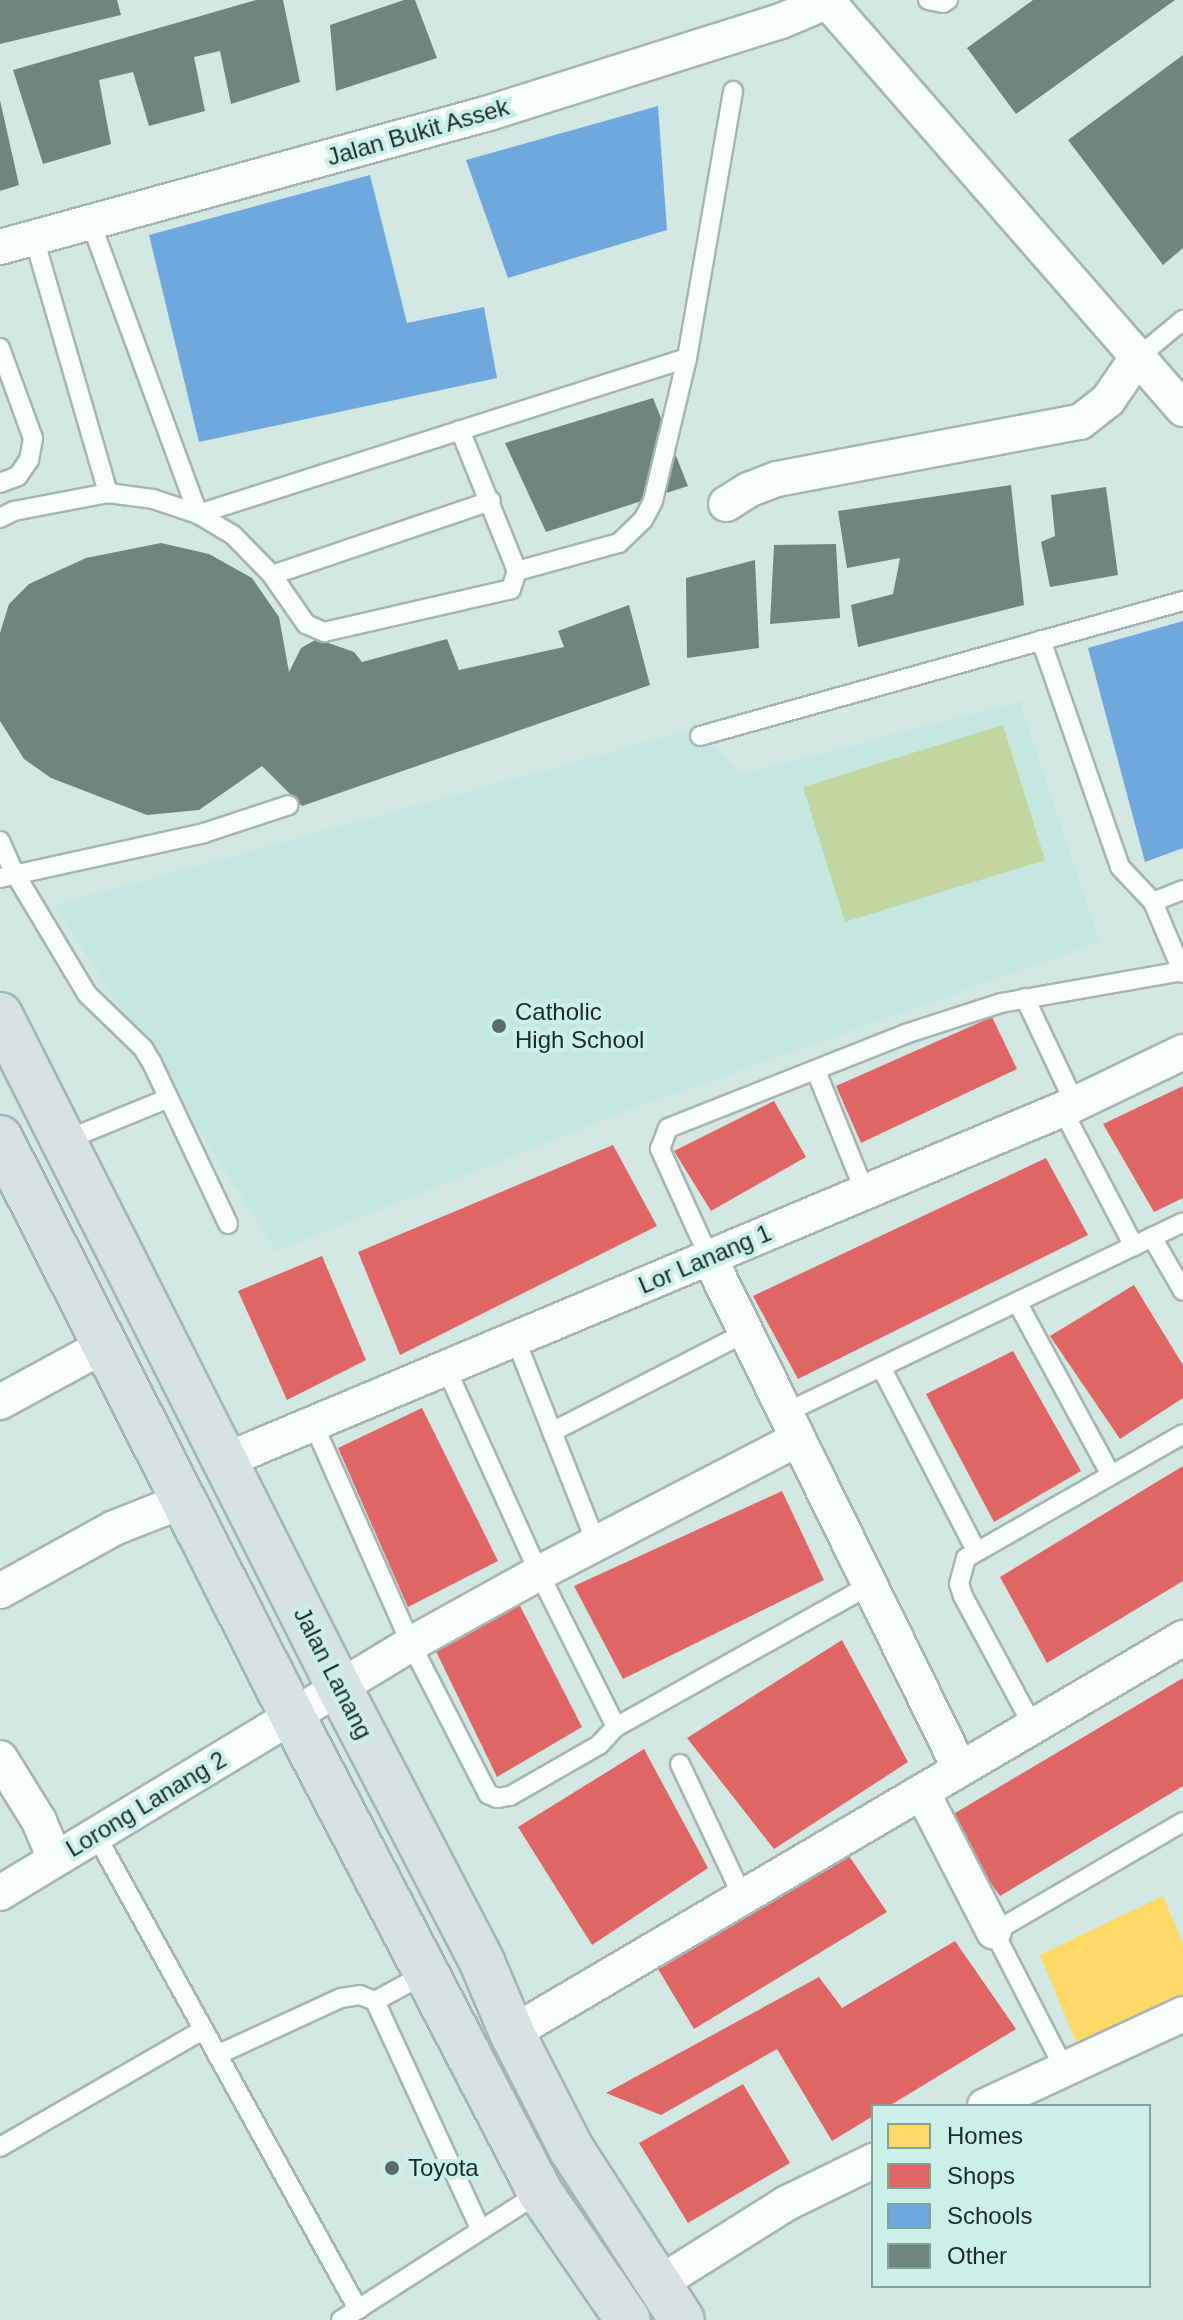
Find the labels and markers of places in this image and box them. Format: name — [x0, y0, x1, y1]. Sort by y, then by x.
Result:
place label: Catholic High School — [515, 998, 644, 1054]
marker: Catholic High School — [490, 1017, 508, 1035]
place label: Toyota — [408, 2154, 479, 2182]
marker: Toyota — [383, 2159, 401, 2177]

